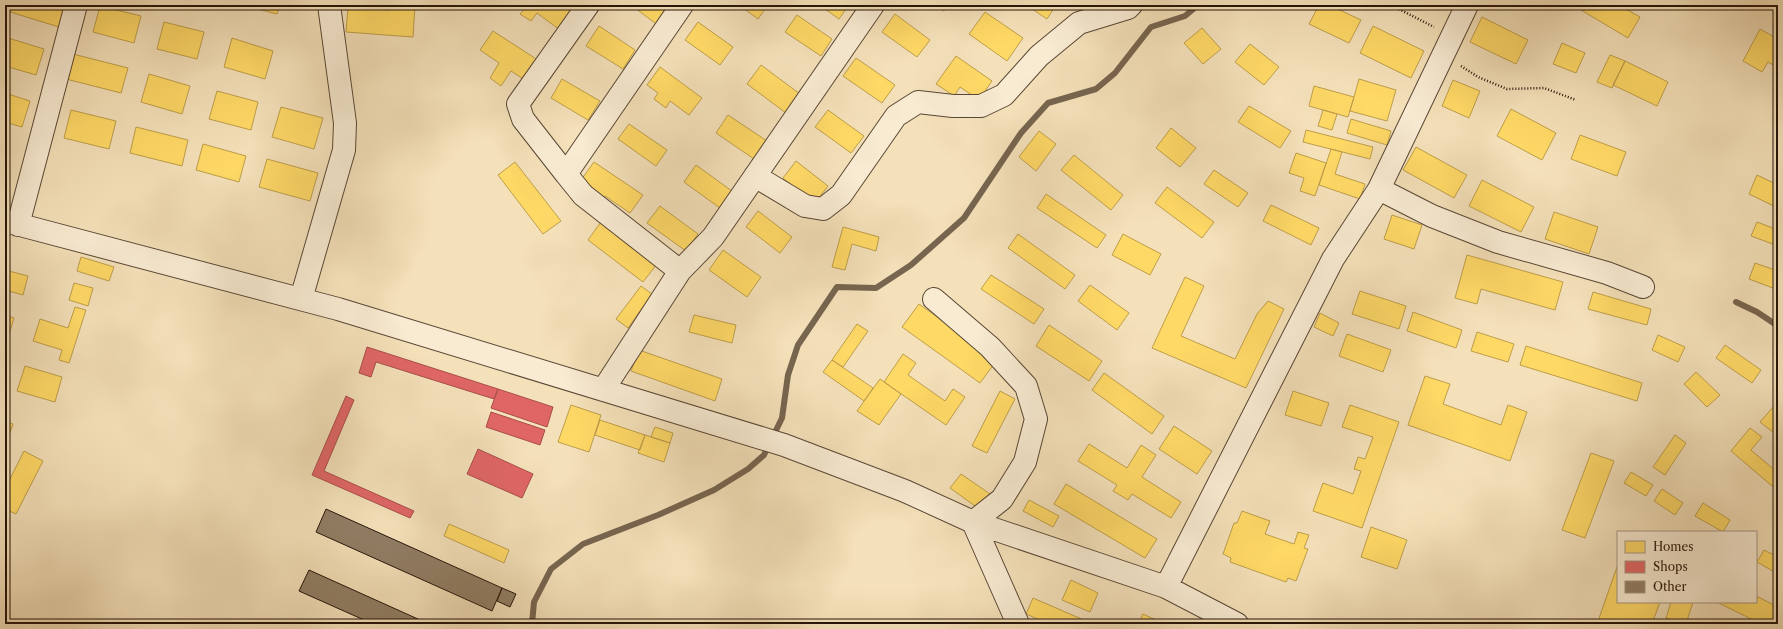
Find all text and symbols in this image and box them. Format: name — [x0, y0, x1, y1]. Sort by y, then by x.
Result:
legend — [1617, 531, 1757, 603]
text: Homes — [1653, 539, 1693, 554]
text: Shops — [1653, 559, 1688, 574]
text: Other — [1653, 579, 1687, 594]

